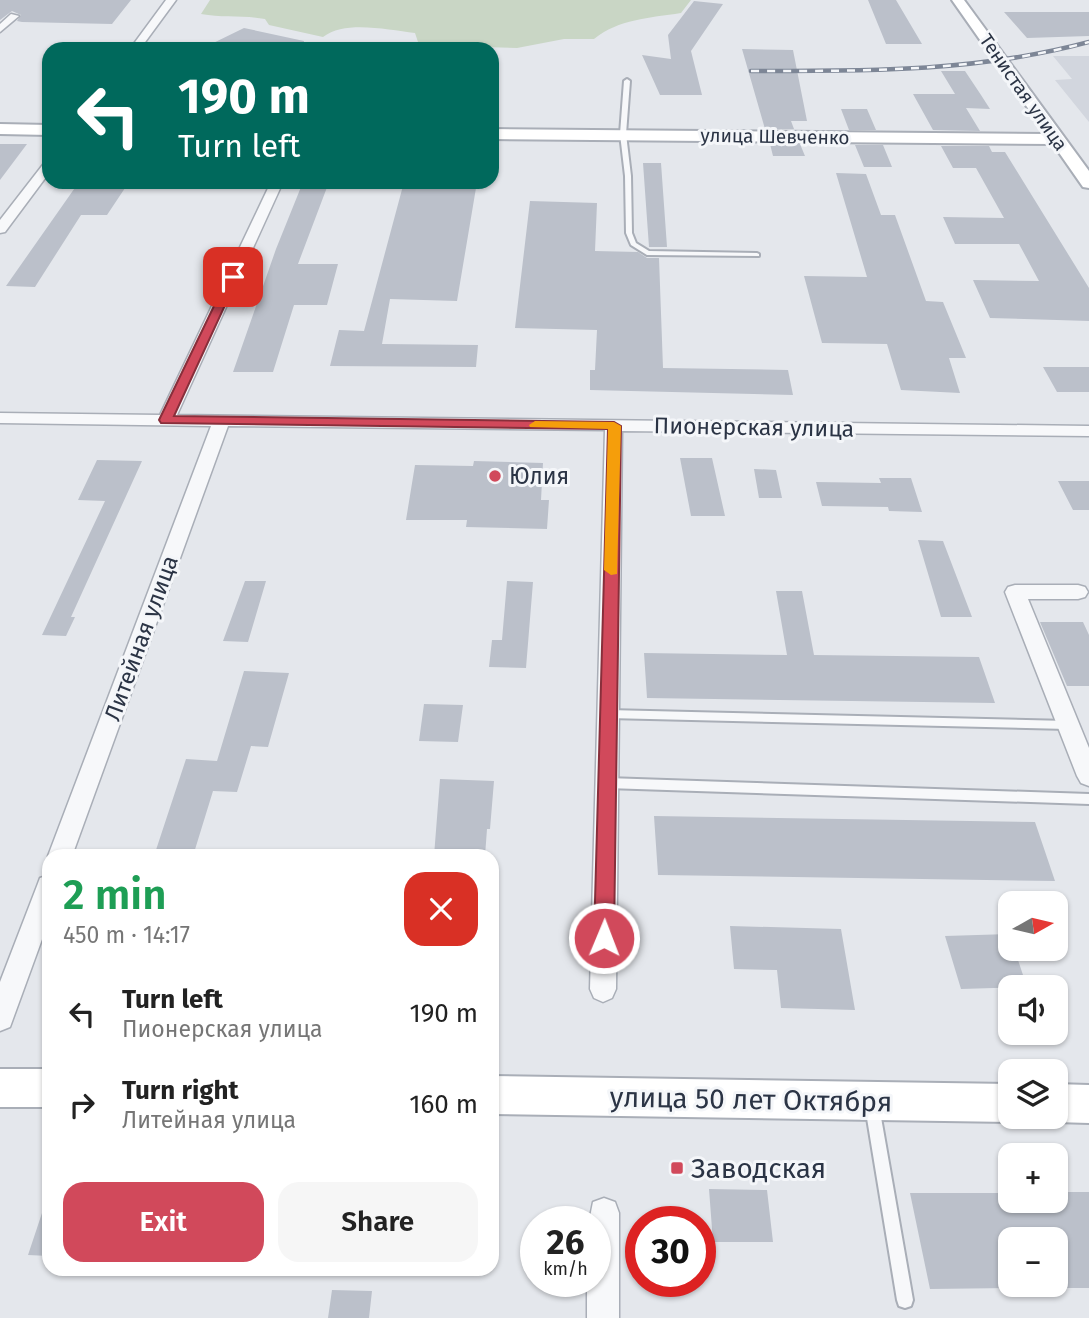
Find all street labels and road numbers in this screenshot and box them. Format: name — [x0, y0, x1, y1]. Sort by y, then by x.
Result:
street label: Тенистая улица — [975, 29, 1072, 155]
street label: улица Шевченко — [700, 124, 850, 149]
street label: Пионерская улица — [653, 411, 855, 443]
street label: Литейная улица — [98, 551, 184, 725]
street label: улица 50 лет Октября — [609, 1081, 893, 1118]

